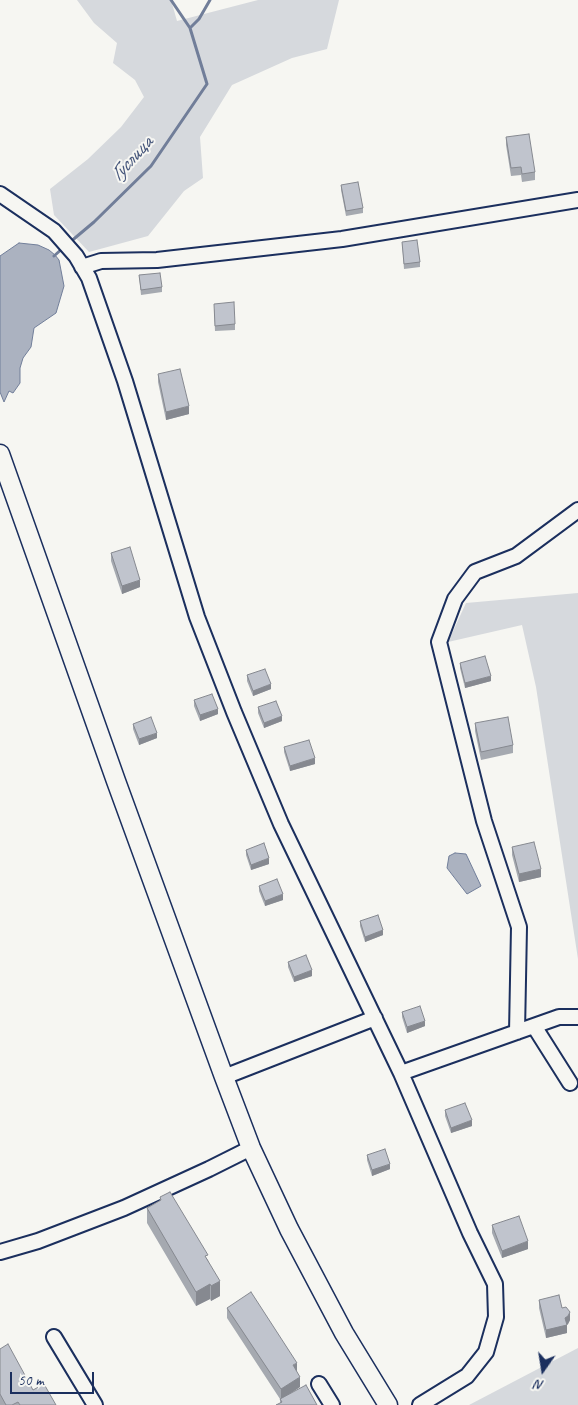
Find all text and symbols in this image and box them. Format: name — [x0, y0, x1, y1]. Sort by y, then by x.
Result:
water label: Гуслица — [105, 131, 159, 187]
north arrow — [518, 1345, 568, 1395]
scale bar — [12, 1362, 96, 1394]
text: 50 m — [18, 1371, 44, 1390]
text: N — [533, 1376, 546, 1394]

